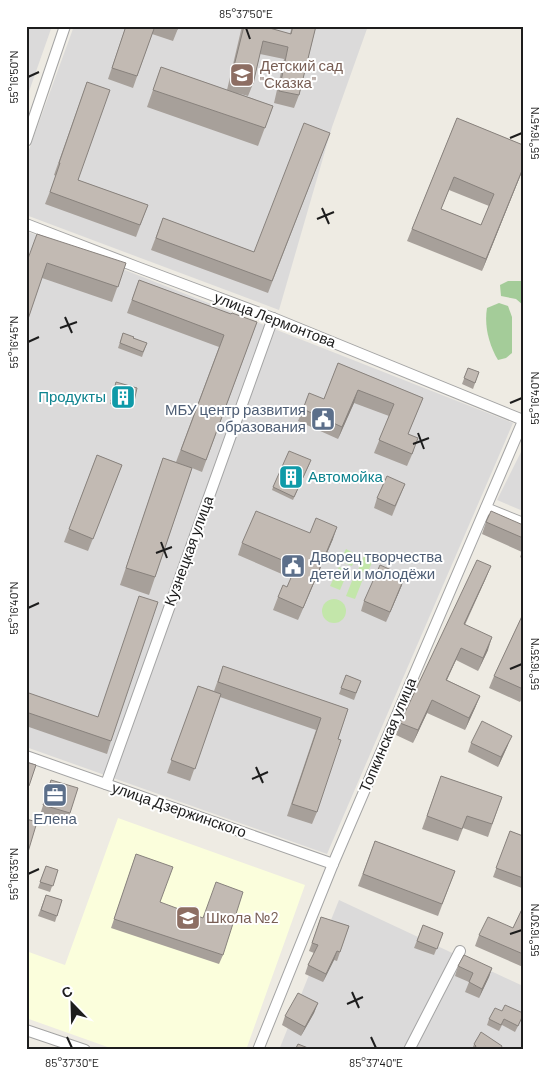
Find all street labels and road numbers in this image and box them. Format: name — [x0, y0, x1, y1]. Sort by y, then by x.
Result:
street label: улица Лермонтова — [212, 288, 339, 351]
street label: Кузнецкая улица — [160, 493, 217, 608]
street label: Топкинская улица — [355, 674, 420, 795]
street label: улица Дзержинского — [110, 778, 249, 841]

